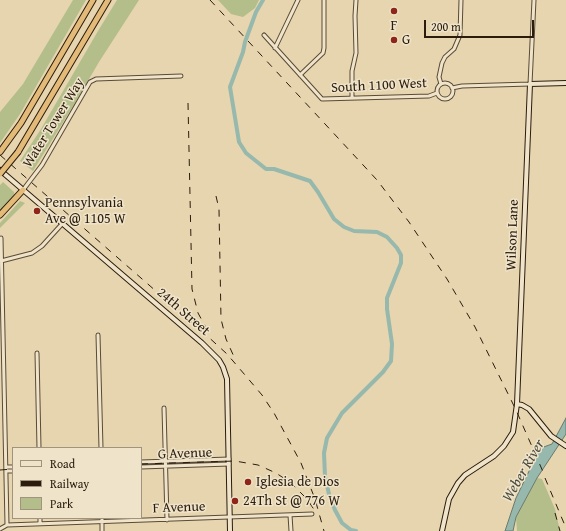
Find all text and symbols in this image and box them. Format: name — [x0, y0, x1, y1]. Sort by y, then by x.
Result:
marker: F — [389, 6, 399, 16]
scale bar — [426, 12, 536, 38]
place label: F — [391, 18, 397, 34]
text: 200 m — [431, 18, 461, 35]
place label: G — [402, 32, 410, 48]
marker: G — [389, 35, 399, 45]
street label: Water Tower Way — [20, 75, 88, 171]
street label: South 1100 West — [331, 75, 427, 97]
place label: Pennsylvania Ave @ 1105 W — [45, 195, 126, 228]
street label: Wilson Lane — [503, 199, 523, 271]
marker: Pennsylvania Ave @ 1105 W — [32, 206, 42, 216]
street label: 24th Street — [153, 284, 213, 340]
water label: Weber River — [499, 437, 549, 505]
street label: G Avenue — [158, 445, 212, 463]
legend — [12, 447, 142, 519]
text: Road — [50, 455, 75, 472]
place label: Iglesia de Dios — [256, 474, 339, 490]
text: Railway — [50, 475, 89, 492]
marker: Iglesia de Dios — [243, 477, 253, 487]
place label: 24Th St @ 776 W — [243, 493, 340, 509]
text: Park — [50, 495, 73, 512]
marker: 24Th St @ 776 W — [230, 496, 240, 506]
street label: F Avenue — [152, 499, 206, 517]

